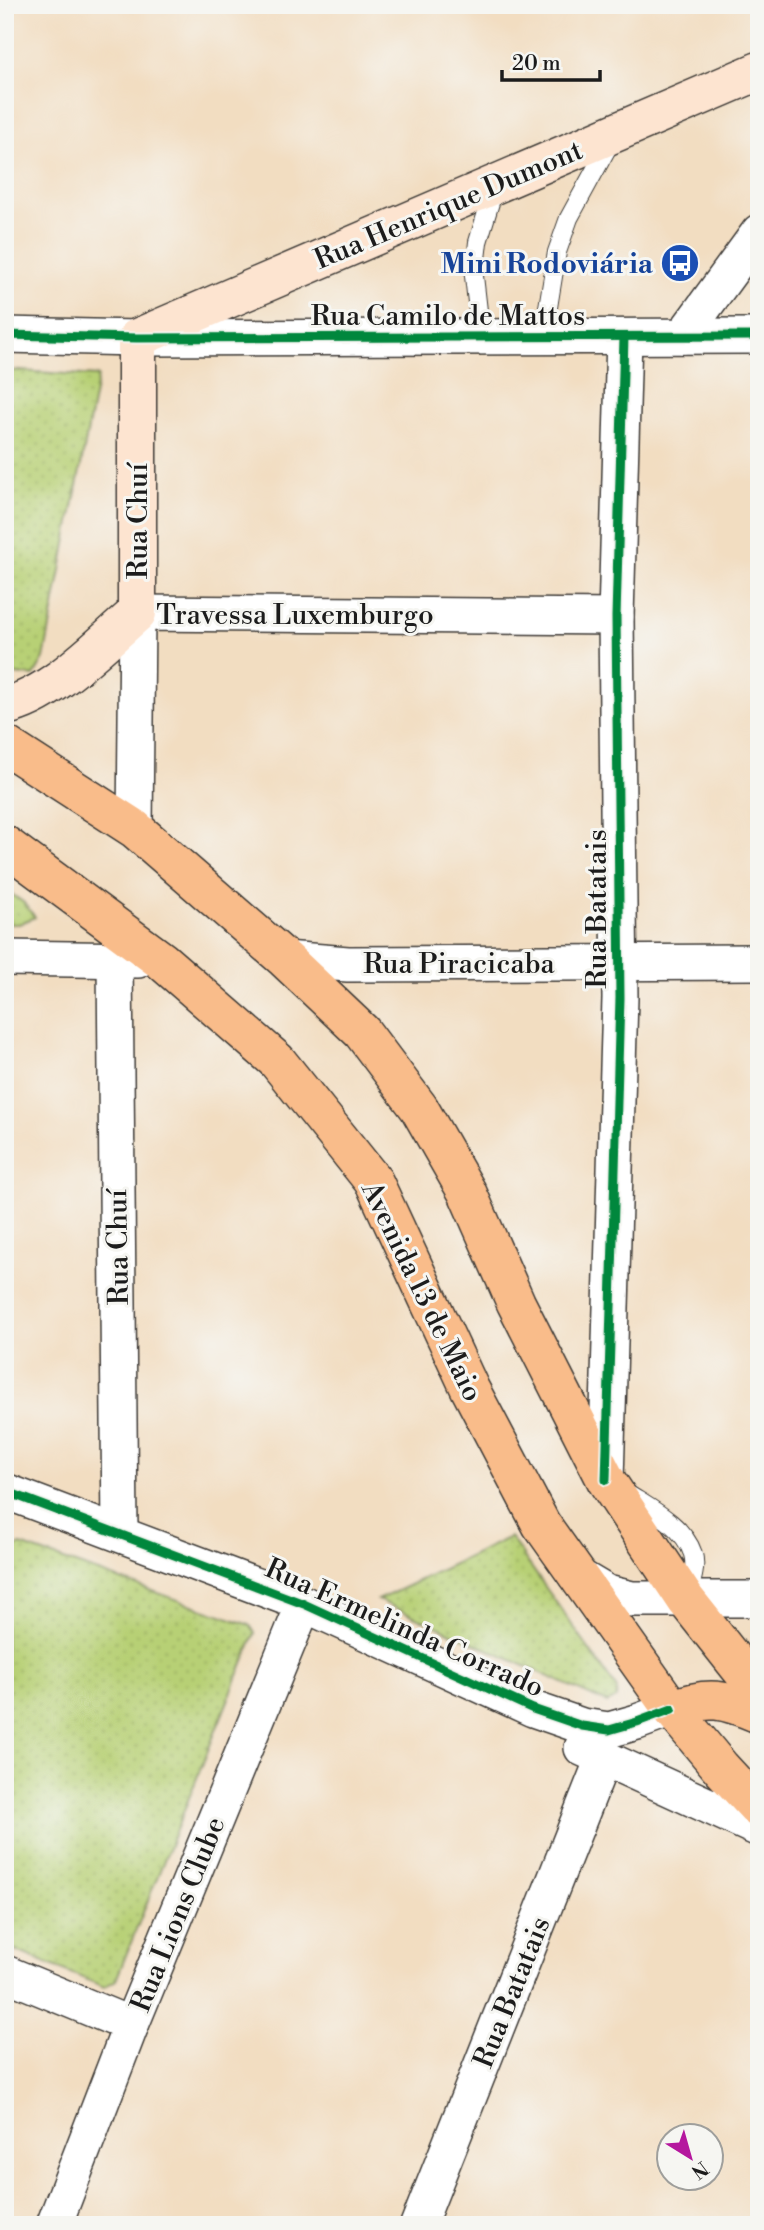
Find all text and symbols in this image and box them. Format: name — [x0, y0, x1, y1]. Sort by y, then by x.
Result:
scale bar — [502, 38, 600, 82]
text: 20 m — [512, 51, 561, 77]
street label: Rua Henrique Dumont — [309, 133, 588, 278]
bus stop icon: Mini Rodoviária — [659, 242, 701, 284]
place label: Mini Rodoviária — [440, 247, 654, 282]
street label: Rua Camilo de Mattos — [311, 299, 585, 334]
street label: Rua Chuí — [121, 461, 156, 579]
street label: Travessa Luxemburgo — [156, 598, 434, 633]
street label: Rua Batatais — [580, 829, 615, 989]
street label: Rua Piracicaba — [363, 947, 556, 982]
street label: Avenida 13 de Maio — [353, 1175, 490, 1407]
street label: Rua Chuí — [100, 1187, 137, 1305]
street label: Rua Ermelinda Corrado — [260, 1551, 549, 1706]
street label: Rua Lions Clube — [123, 1812, 233, 2017]
street label: Rua Batatais — [466, 1912, 559, 2073]
north arrow — [656, 2122, 726, 2192]
text: N — [686, 2156, 713, 2184]

